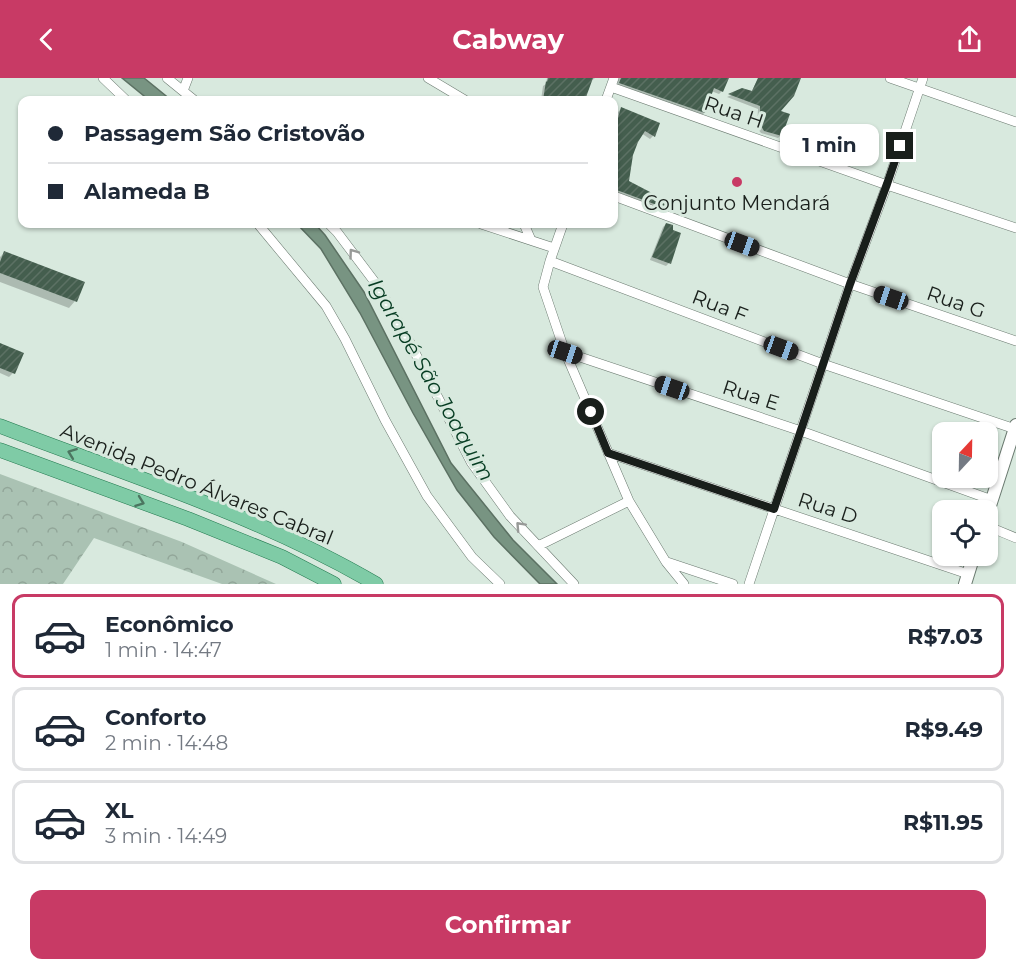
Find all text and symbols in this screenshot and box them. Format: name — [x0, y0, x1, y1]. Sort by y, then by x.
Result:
icon: back — [30, 23, 63, 56]
text: Cabway — [452, 23, 564, 56]
icon: share — [953, 23, 986, 56]
street label: Rua H — [701, 91, 767, 133]
text: Passagem São Cristovão — [84, 120, 365, 147]
callout: 1 min — [780, 125, 879, 167]
route end — [886, 132, 913, 159]
text: 1 min — [802, 133, 857, 157]
marker: Conjunto Mendará — [730, 175, 744, 189]
text: Alameda B — [84, 178, 210, 205]
place label: Conjunto Mendará — [644, 191, 830, 215]
car — [722, 229, 762, 259]
one-way arrow — [349, 249, 360, 260]
water label: Igarapé São Joaquim — [363, 274, 500, 485]
street label: Rua G — [924, 281, 988, 323]
street label: Rua F — [689, 284, 751, 328]
car — [871, 284, 911, 312]
car — [761, 333, 801, 363]
car — [545, 338, 585, 366]
car — [652, 374, 692, 402]
street label: Rua E — [720, 375, 782, 415]
route start — [577, 398, 604, 425]
street label: Avenida Pedro Álvares Cabral — [57, 418, 337, 550]
north arrow — [932, 422, 998, 488]
map controls — [932, 422, 998, 566]
one-way arrow — [67, 448, 78, 461]
street label: Rua D — [795, 487, 861, 529]
one-way arrow — [134, 495, 145, 507]
button: locate — [932, 500, 998, 566]
one-way arrow — [516, 523, 527, 534]
icon: car — [33, 609, 87, 663]
text: Econômico — [105, 611, 234, 638]
text: R$7.03 — [907, 623, 983, 650]
text: 1 min · 14:47 — [105, 638, 222, 662]
icon: car — [33, 702, 87, 756]
text: Conforto — [105, 704, 206, 731]
text: R$9.49 — [904, 716, 983, 743]
text: 2 min · 14:48 — [105, 731, 228, 755]
icon: car — [33, 795, 87, 849]
text: XL — [105, 797, 134, 824]
text: R$11.95 — [903, 809, 983, 836]
text: 3 min · 14:49 — [105, 824, 227, 848]
button: Confirmar — [30, 890, 986, 959]

